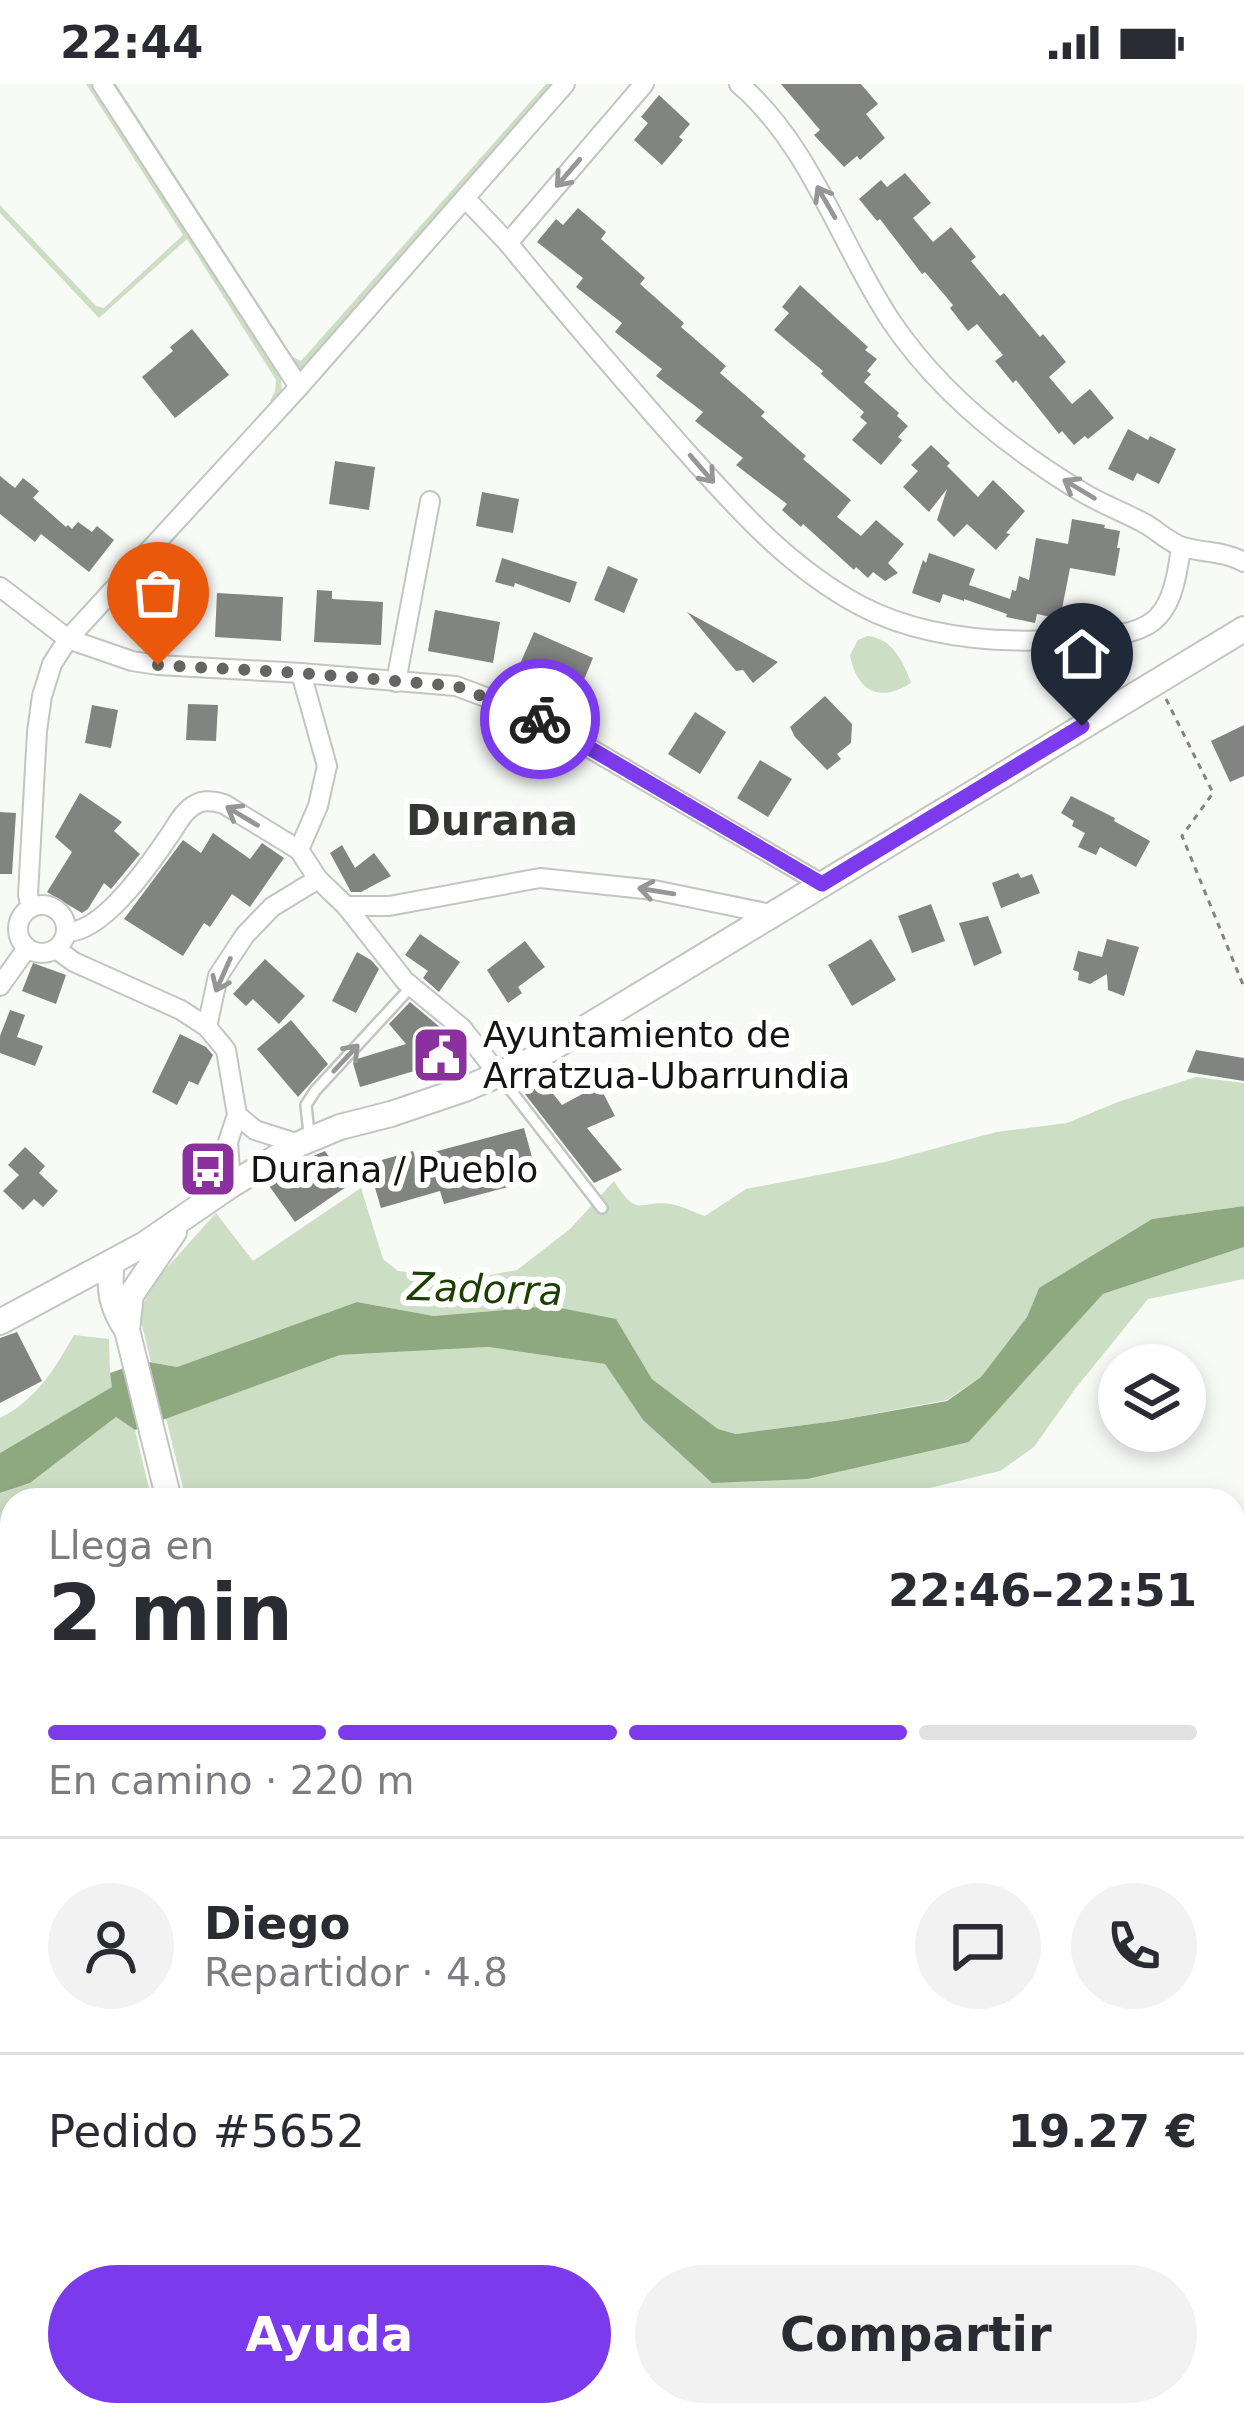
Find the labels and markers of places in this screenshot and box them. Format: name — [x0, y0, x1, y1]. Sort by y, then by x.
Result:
pin — [107, 542, 209, 665]
pin — [1031, 603, 1133, 726]
place label: Ayuntamiento de Arratzua-Ubarrundia — [483, 1014, 850, 1096]
public building icon: Ayuntamiento de Arratzua-Ubarrundia — [410, 1024, 472, 1086]
bus stop icon: Durana / Pueblo — [177, 1138, 239, 1200]
place label: Durana / Pueblo — [250, 1149, 538, 1190]

